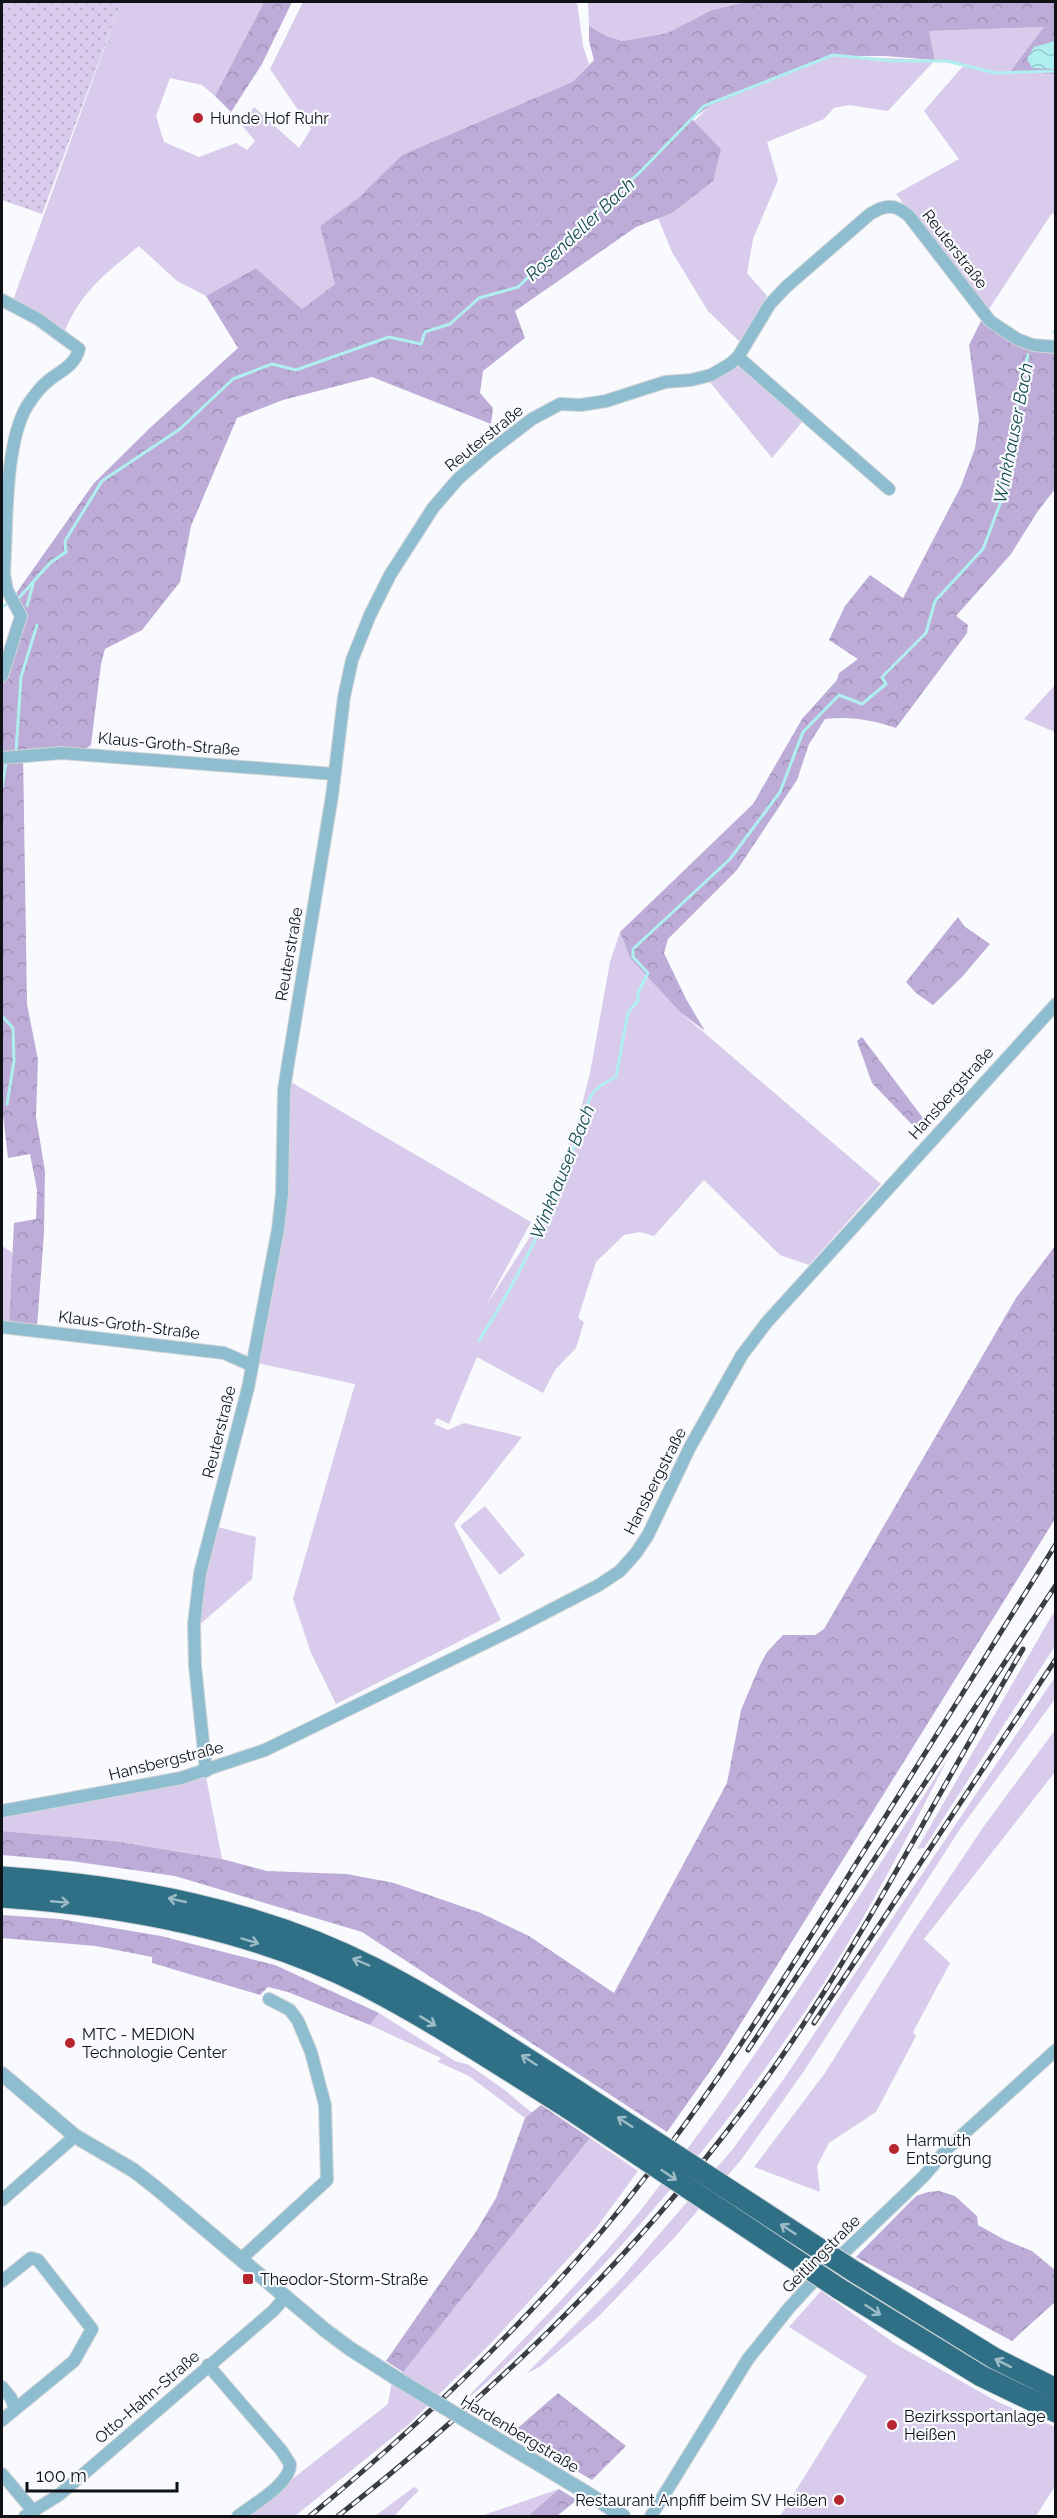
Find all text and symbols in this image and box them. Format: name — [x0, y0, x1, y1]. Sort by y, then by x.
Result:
place label: Hunde Hof Ruhr — [210, 109, 329, 128]
marker: Hunde Hof Ruhr — [191, 111, 205, 125]
water label: Rosendeller Bach — [521, 173, 639, 285]
street label: Reuterstraße — [918, 206, 992, 292]
water label: Winkhauser Bach — [989, 361, 1037, 505]
street label: Reuterstraße — [441, 401, 527, 475]
street label: Klaus-Groth-Straße — [97, 728, 241, 760]
street label: Reuterstraße — [271, 906, 307, 1002]
street label: Hansbergstraße — [905, 1043, 997, 1143]
water label: Winkhauser Bach — [526, 1102, 598, 1242]
street label: Klaus-Groth-Straße — [57, 1307, 201, 1343]
street label: Reuterstraße — [198, 1384, 240, 1480]
street label: Hansbergstraße — [620, 1424, 690, 1538]
street label: Hansbergstraße — [107, 1738, 225, 1784]
one-way arrow — [167, 1894, 187, 1905]
one-way arrow — [49, 1897, 69, 1908]
one-way arrow — [240, 1936, 259, 1947]
one-way arrow — [352, 1956, 371, 1967]
one-way arrow — [419, 2015, 436, 2027]
place label: MTC - MEDION Technologie Center — [82, 2025, 227, 2062]
marker: MTC - MEDION Technologie Center — [63, 2036, 77, 2050]
one-way arrow — [521, 2054, 538, 2067]
one-way arrow — [617, 2116, 634, 2128]
place label: Harmuth Entsorgung — [906, 2131, 992, 2168]
marker: Harmuth Entsorgung — [887, 2142, 901, 2156]
one-way arrow — [660, 2169, 677, 2181]
street label: Geitlingstraße — [778, 2211, 864, 2297]
one-way arrow — [780, 2223, 797, 2235]
place label: Theodor-Storm-Straße — [260, 2270, 428, 2289]
marker: Theodor-Storm-Straße — [241, 2272, 255, 2286]
one-way arrow — [864, 2303, 881, 2316]
street label: Otto-Hahn-Straße — [91, 2346, 203, 2448]
one-way arrow — [995, 2357, 1012, 2369]
street label: Hardenbergstraße — [457, 2391, 583, 2477]
place label: Bezirkssportanlage Heißen — [904, 2407, 1046, 2444]
marker: Bezirkssportanlage Heißen — [885, 2418, 899, 2432]
scale bar — [27, 2455, 177, 2493]
text: 100 m — [36, 2465, 87, 2486]
place label: Restaurant Anpfiff beim SV Heißen — [575, 2491, 827, 2510]
marker: Restaurant Anpfiff beim SV Heißen — [832, 2493, 846, 2507]

